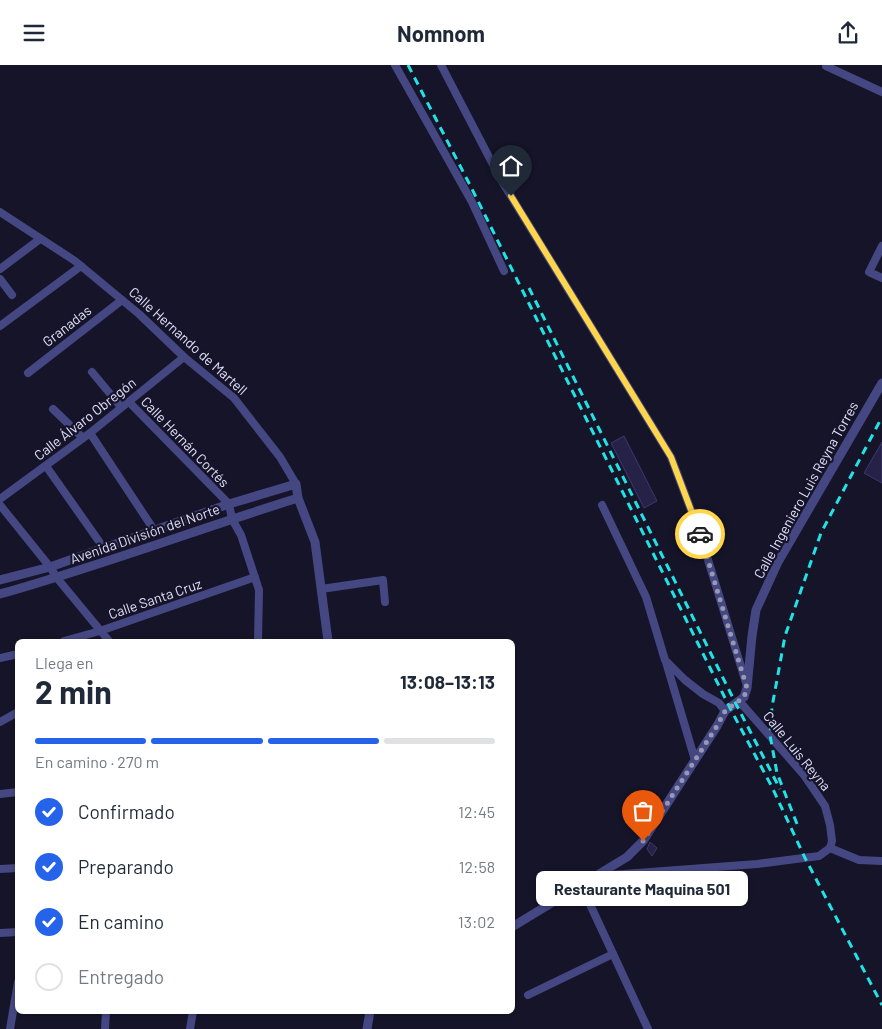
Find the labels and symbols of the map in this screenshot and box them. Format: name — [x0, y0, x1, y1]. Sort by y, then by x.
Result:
pin — [490, 145, 532, 196]
street label: Calle Hernando de Martell — [126, 283, 251, 398]
street label: Granadas — [39, 301, 95, 350]
street label: Calle Álvaro Obregón — [30, 374, 139, 464]
street label: Calle Hernán Cortés — [138, 393, 233, 491]
street label: Calle Ingeniero Luis Reyna Torres — [750, 398, 861, 581]
street label: Avenida División del Norte — [68, 500, 222, 567]
courier — [675, 509, 725, 559]
street label: Calle Santa Cruz — [106, 575, 204, 622]
street label: Calle Luis Reyna — [760, 707, 835, 794]
pin — [622, 790, 664, 841]
callout: Restaurante Maquina 501 — [537, 871, 749, 906]

